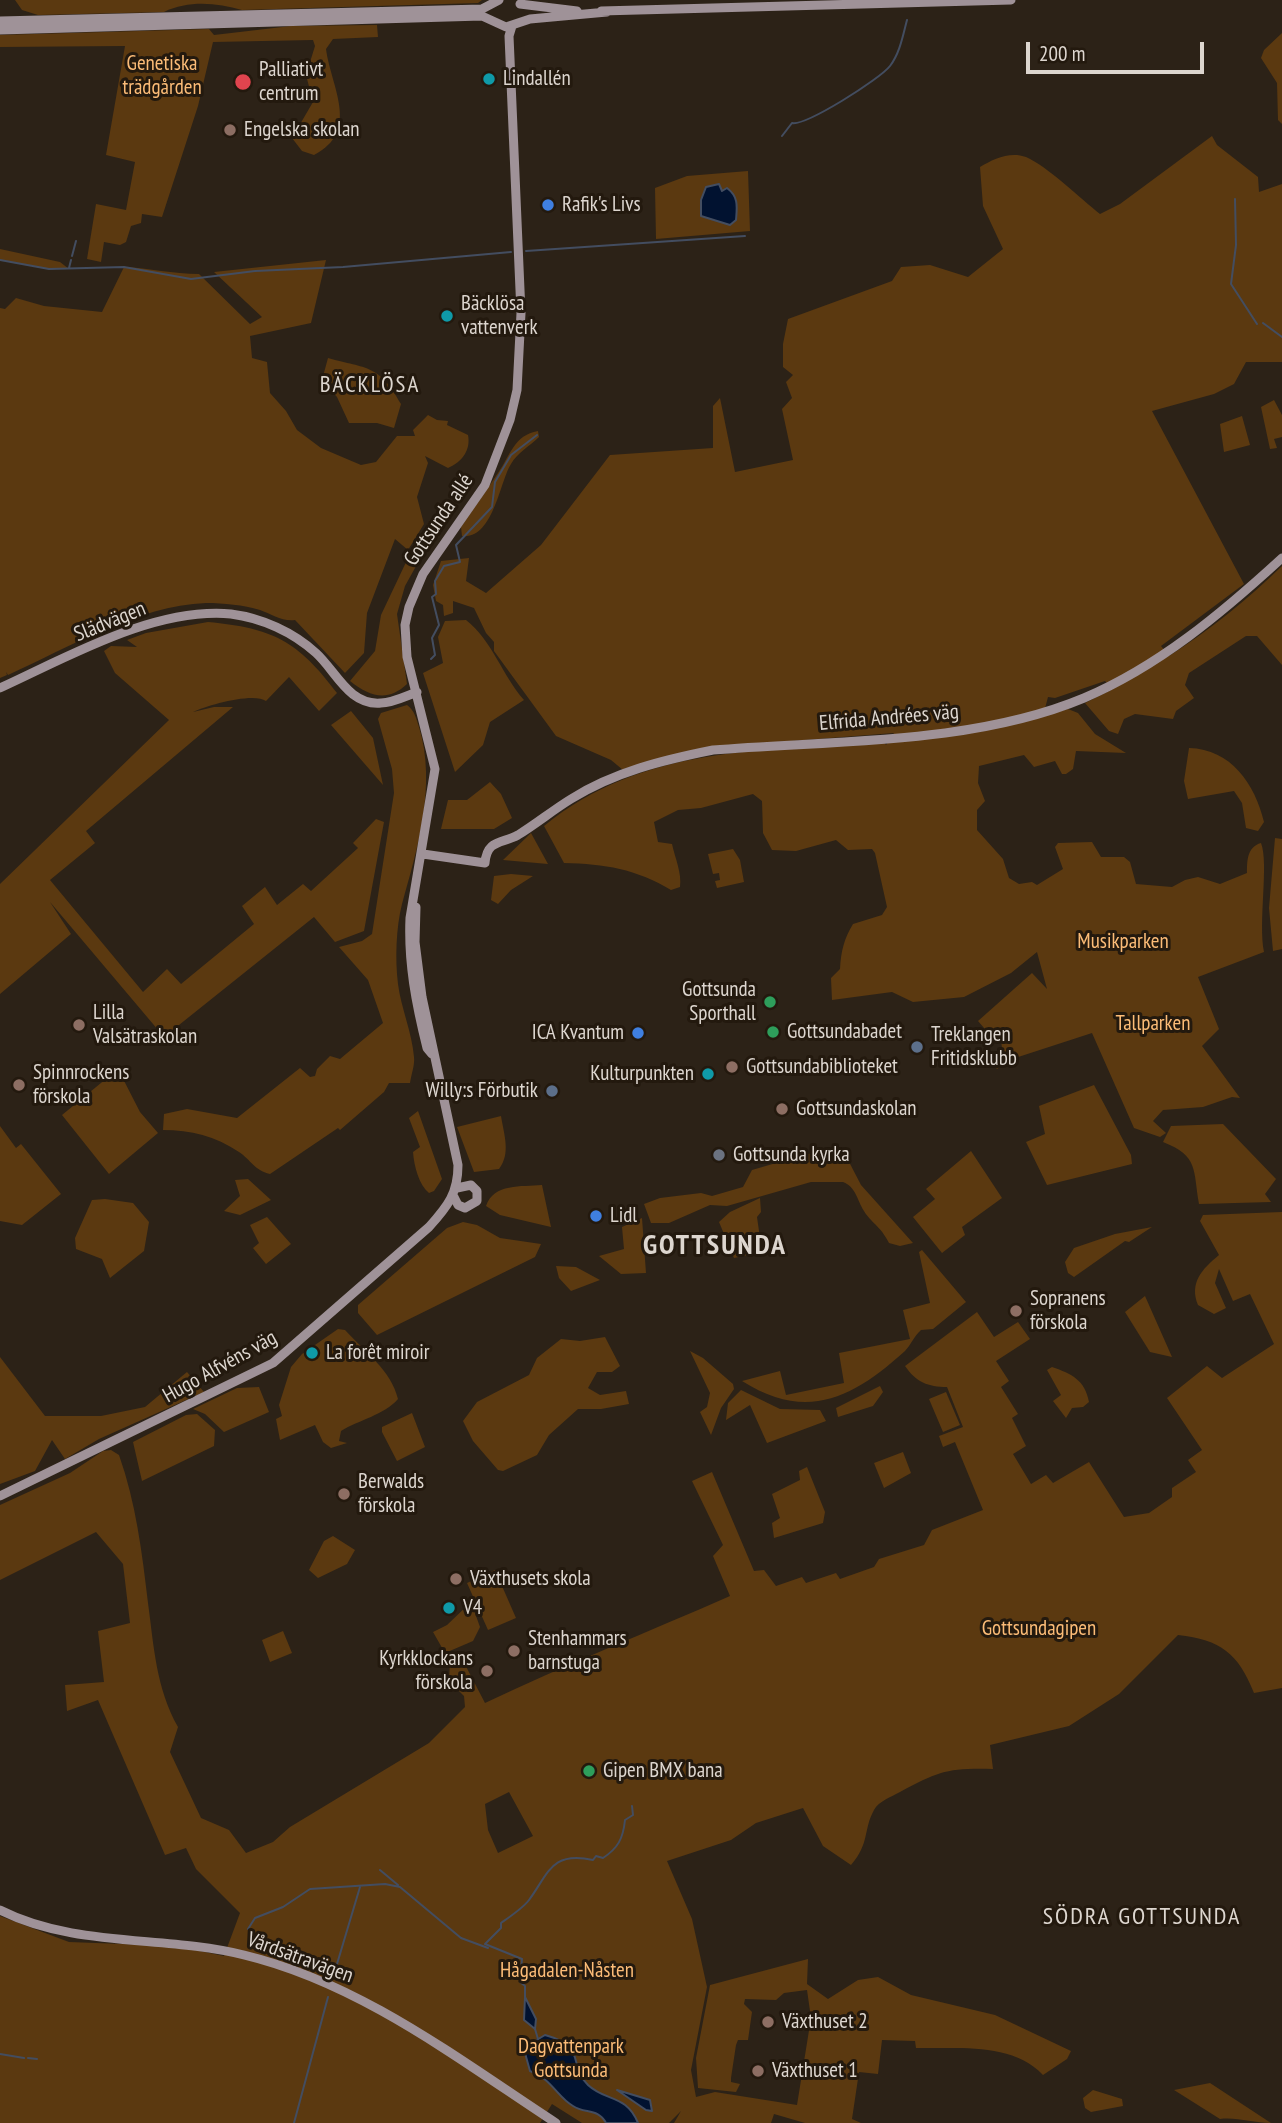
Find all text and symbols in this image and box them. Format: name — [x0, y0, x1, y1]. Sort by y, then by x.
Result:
scale bar — [1030, 28, 1208, 72]
text: 200 m — [1039, 40, 1085, 67]
park label: Genetiska trädgården — [122, 51, 202, 101]
place label: Palliativt centrum — [259, 57, 323, 107]
place label: Lindallén — [503, 66, 571, 92]
marker: Lindallén — [481, 71, 497, 87]
marker: Palliativt centrum — [233, 72, 253, 92]
place label: Engelska skolan — [244, 117, 360, 143]
marker: Engelska skolan — [222, 122, 238, 138]
place label: Rafik's Livs — [562, 192, 641, 218]
marker: Rafik's Livs — [540, 197, 556, 213]
place label: Bäcklösa vattenverk — [461, 291, 538, 341]
marker: Bäcklösa vattenverk — [439, 308, 455, 324]
district label: BÄCKLÖSA — [321, 371, 419, 399]
street label: Gottsunda allé — [399, 469, 479, 571]
street label: Slädvägen — [71, 596, 149, 648]
street label: Elfrida Andrées väg — [818, 699, 960, 737]
park label: Musikparken — [1077, 929, 1169, 955]
place label: Gottsunda Sporthall — [682, 977, 756, 1027]
marker: Gottsunda Sporthall — [762, 994, 778, 1010]
place label: Lilla Valsätraskolan — [93, 1000, 197, 1050]
park label: Tallparken — [1116, 1011, 1190, 1037]
marker: Lilla Valsätraskolan — [71, 1017, 87, 1033]
place label: Gottsundabadet — [787, 1019, 902, 1045]
place label: ICA Kvantum — [532, 1020, 624, 1046]
place label: Treklangen Fritidsklubb — [931, 1022, 1017, 1072]
marker: Gottsundabadet — [765, 1024, 781, 1040]
marker: ICA Kvantum — [630, 1025, 646, 1041]
marker: Treklangen Fritidsklubb — [909, 1039, 925, 1055]
place label: Gottsundabiblioteket — [746, 1054, 898, 1080]
marker: Gottsundabiblioteket — [724, 1059, 740, 1075]
place label: Spinnrockens förskola — [33, 1060, 129, 1110]
place label: Kulturpunkten — [590, 1061, 694, 1087]
marker: Kulturpunkten — [700, 1066, 716, 1082]
marker: Spinnrockens förskola — [11, 1077, 27, 1093]
place label: Willy:s Förbutik — [426, 1078, 538, 1104]
marker: Willy:s Förbutik — [544, 1083, 560, 1099]
place label: Gottsundaskolan — [796, 1096, 916, 1122]
marker: Gottsundaskolan — [774, 1101, 790, 1117]
place label: Gottsunda kyrka — [733, 1142, 850, 1168]
marker: Gottsunda kyrka — [711, 1147, 727, 1163]
place label: Lidl — [610, 1203, 637, 1229]
marker: Lidl — [588, 1208, 604, 1224]
district label: GOTTSUNDA — [644, 1229, 786, 1263]
place label: Sopranens förskola — [1030, 1286, 1106, 1336]
marker: Sopranens förskola — [1008, 1303, 1024, 1319]
street label: Hugo Alfvéns väg — [159, 1325, 281, 1409]
place label: La forêt miroir — [326, 1340, 430, 1366]
marker: La forêt miroir — [304, 1345, 320, 1361]
place label: Berwalds förskola — [358, 1469, 424, 1519]
marker: Berwalds förskola — [336, 1486, 352, 1502]
place label: Växthusets skola — [470, 1566, 591, 1592]
marker: Växthusets skola — [448, 1571, 464, 1587]
place label: V4 — [463, 1595, 482, 1621]
marker: V4 — [441, 1600, 457, 1616]
park label: Gottsundagipen — [982, 1616, 1096, 1642]
place label: Stenhammars barnstuga — [528, 1626, 627, 1676]
marker: Stenhammars barnstuga — [506, 1643, 522, 1659]
place label: Kyrkklockans förskola — [379, 1646, 473, 1696]
marker: Kyrkklockans förskola — [479, 1663, 495, 1679]
place label: Gipen BMX bana — [603, 1758, 723, 1784]
marker: Gipen BMX bana — [581, 1763, 597, 1779]
district label: SÖDRA GOTTSUNDA — [1045, 1903, 1239, 1931]
street label: Vårdsätravägen — [243, 1927, 357, 1989]
park label: Hågadalen-Nåsten — [500, 1958, 634, 1984]
place label: Växthuset 2 — [782, 2009, 868, 2035]
marker: Växthuset 2 — [760, 2014, 776, 2030]
park label: Dagvattenpark Gottsunda — [518, 2034, 624, 2084]
place label: Växthuset 1 — [772, 2058, 858, 2084]
marker: Växthuset 1 — [750, 2063, 766, 2079]

